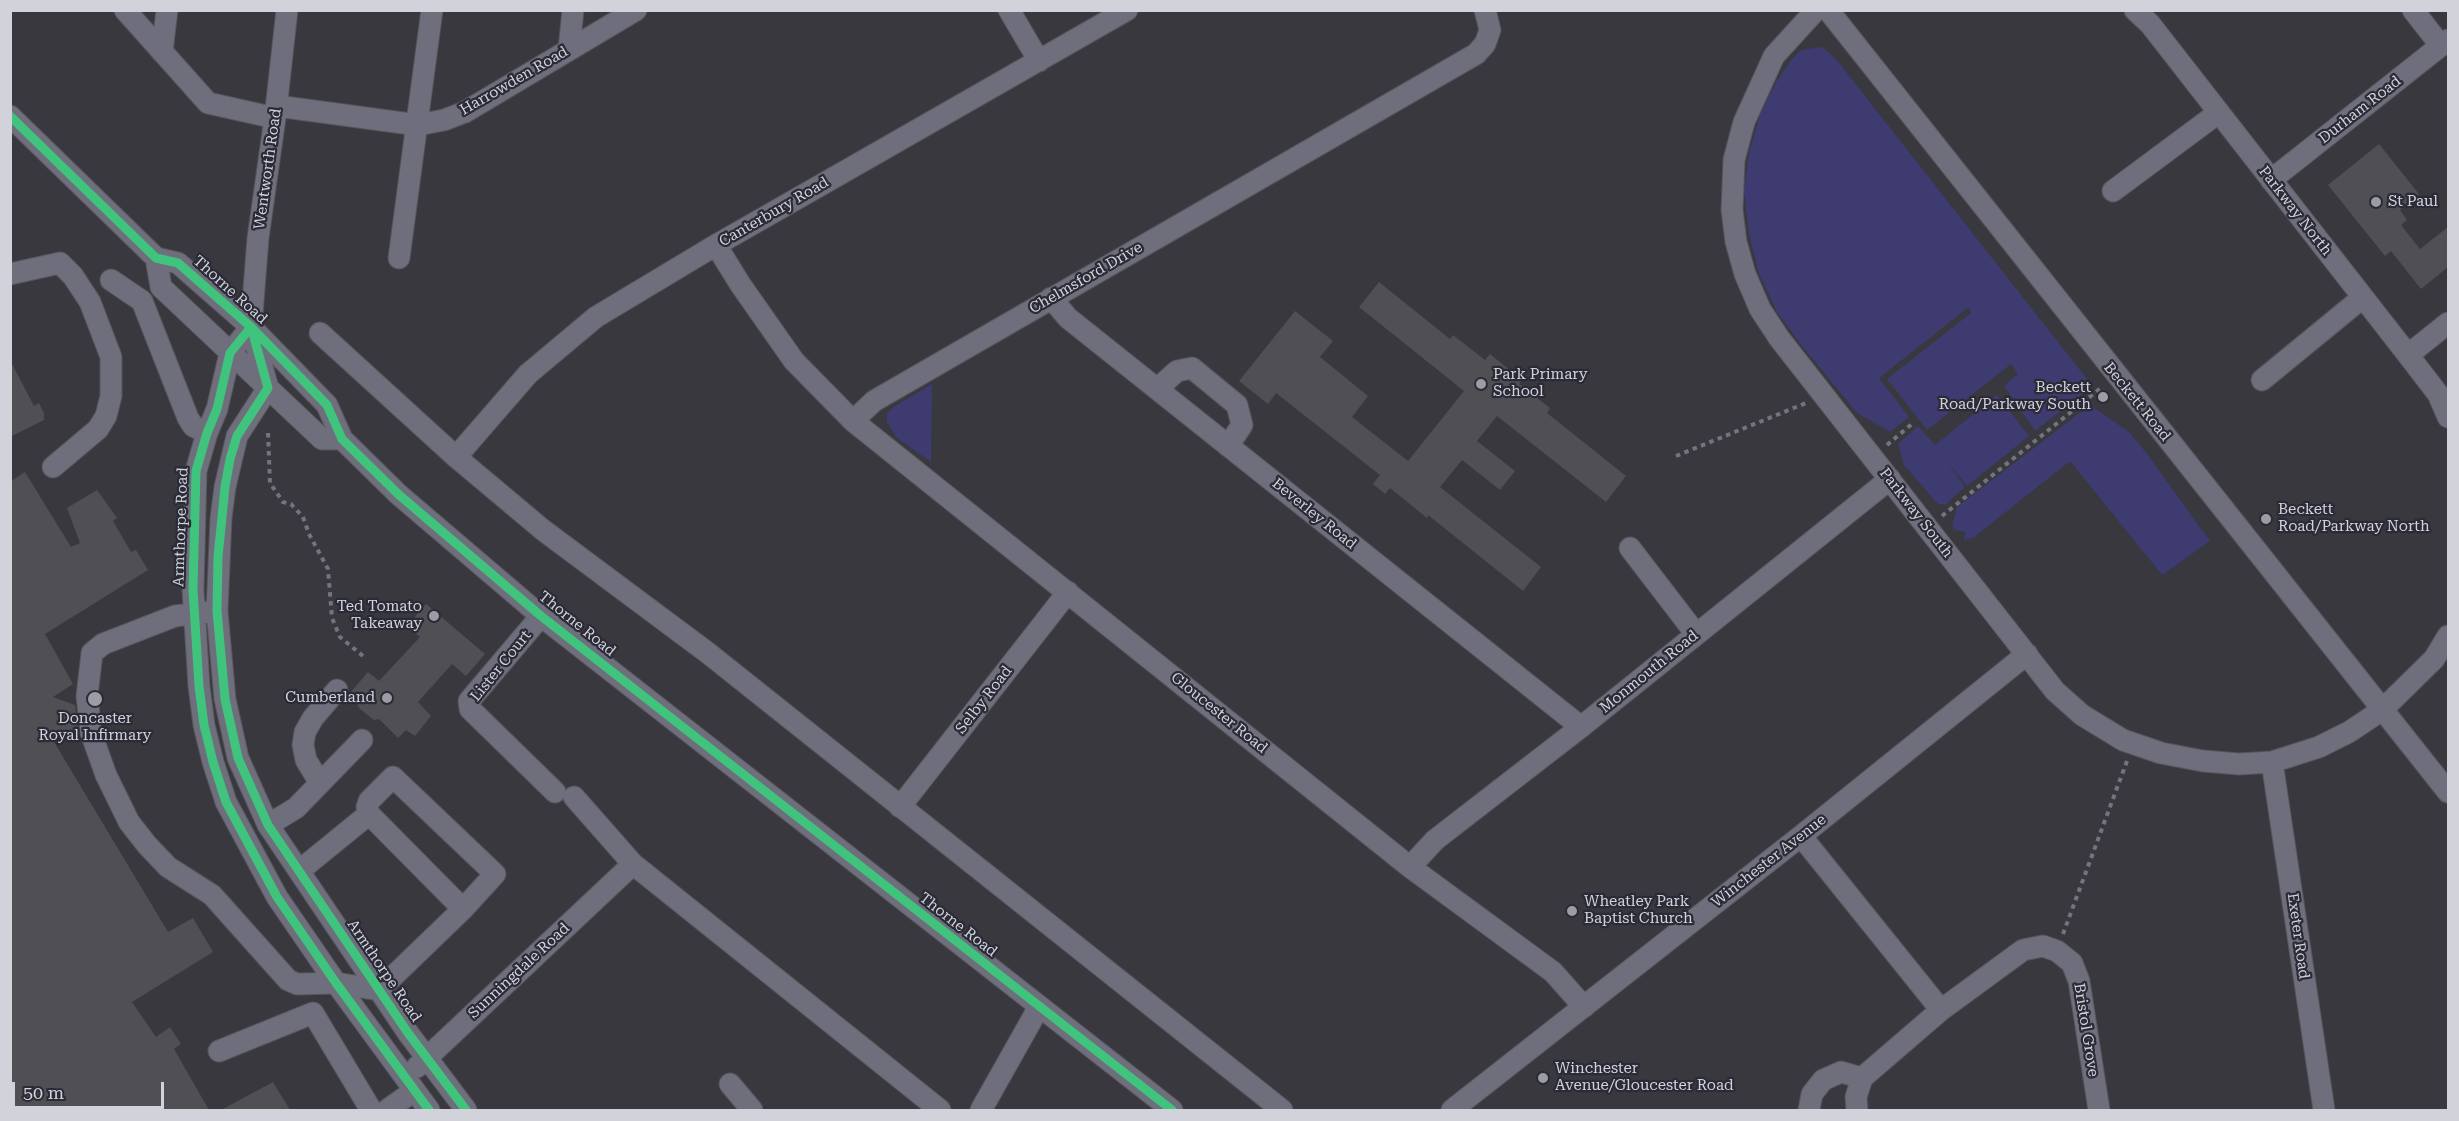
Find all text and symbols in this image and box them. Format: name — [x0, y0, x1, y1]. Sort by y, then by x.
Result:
street label: Harrowden Road — [457, 43, 571, 119]
street label: Durham Road — [2315, 72, 2405, 148]
street label: Wentworth Road — [251, 107, 285, 231]
street label: Parkway North — [2255, 163, 2335, 259]
street label: Canterbury Road — [716, 173, 832, 251]
place label: St Paul — [2388, 193, 2438, 211]
marker: St Paul — [2369, 195, 2383, 209]
street label: Chelmsford Drive — [1026, 238, 1146, 318]
street label: Thorne Road — [189, 252, 271, 328]
street label: Beckett Road — [2100, 359, 2174, 445]
place label: Park Primary School — [1493, 366, 1588, 401]
marker: Park Primary School — [1474, 377, 1488, 391]
place label: Beckett Road/Parkway South — [1939, 379, 2091, 414]
marker: Beckett Road/Parkway South — [2096, 390, 2110, 404]
street label: Parkway South — [1875, 465, 1957, 561]
street label: Armthorpe Road — [170, 467, 192, 587]
street label: Beverley Road — [1268, 475, 1360, 553]
place label: Beckett Road/Parkway North — [2278, 501, 2430, 536]
marker: Beckett Road/Parkway North — [2259, 512, 2273, 526]
street label: Thorne Road — [535, 588, 619, 660]
place label: Ted Tomato Takeaway — [337, 598, 422, 633]
marker: Ted Tomato Takeaway — [427, 609, 441, 623]
street label: Lister Court — [467, 627, 535, 705]
street label: Monmouth Road — [1596, 627, 1702, 717]
street label: Selby Road — [952, 662, 1016, 738]
street label: Gloucester Road — [1167, 669, 1271, 757]
place label: Cumberland — [285, 689, 375, 707]
marker: Doncaster Royal Infirmary — [86, 690, 104, 708]
marker: Cumberland — [380, 691, 394, 705]
place label: Doncaster Royal Infirmary — [39, 710, 151, 745]
street label: Winchester Avenue — [1708, 811, 1830, 911]
street label: Thorne Road — [916, 889, 1000, 961]
street label: Exeter Road — [2283, 892, 2313, 980]
place label: Wheatley Park Baptist Church — [1584, 893, 1693, 928]
marker: Wheatley Park Baptist Church — [1565, 904, 1579, 918]
street label: Armthorpe Road — [343, 916, 425, 1026]
street label: Sunningdale Road — [465, 919, 573, 1023]
street label: Bristol Grove — [2070, 982, 2102, 1078]
place label: Winchester Avenue/Gloucester Road — [1555, 1060, 1734, 1095]
scale bar — [15, 1070, 166, 1108]
marker: Winchester Avenue/Gloucester Road — [1536, 1071, 1550, 1085]
text: 50 m — [23, 1082, 64, 1103]

